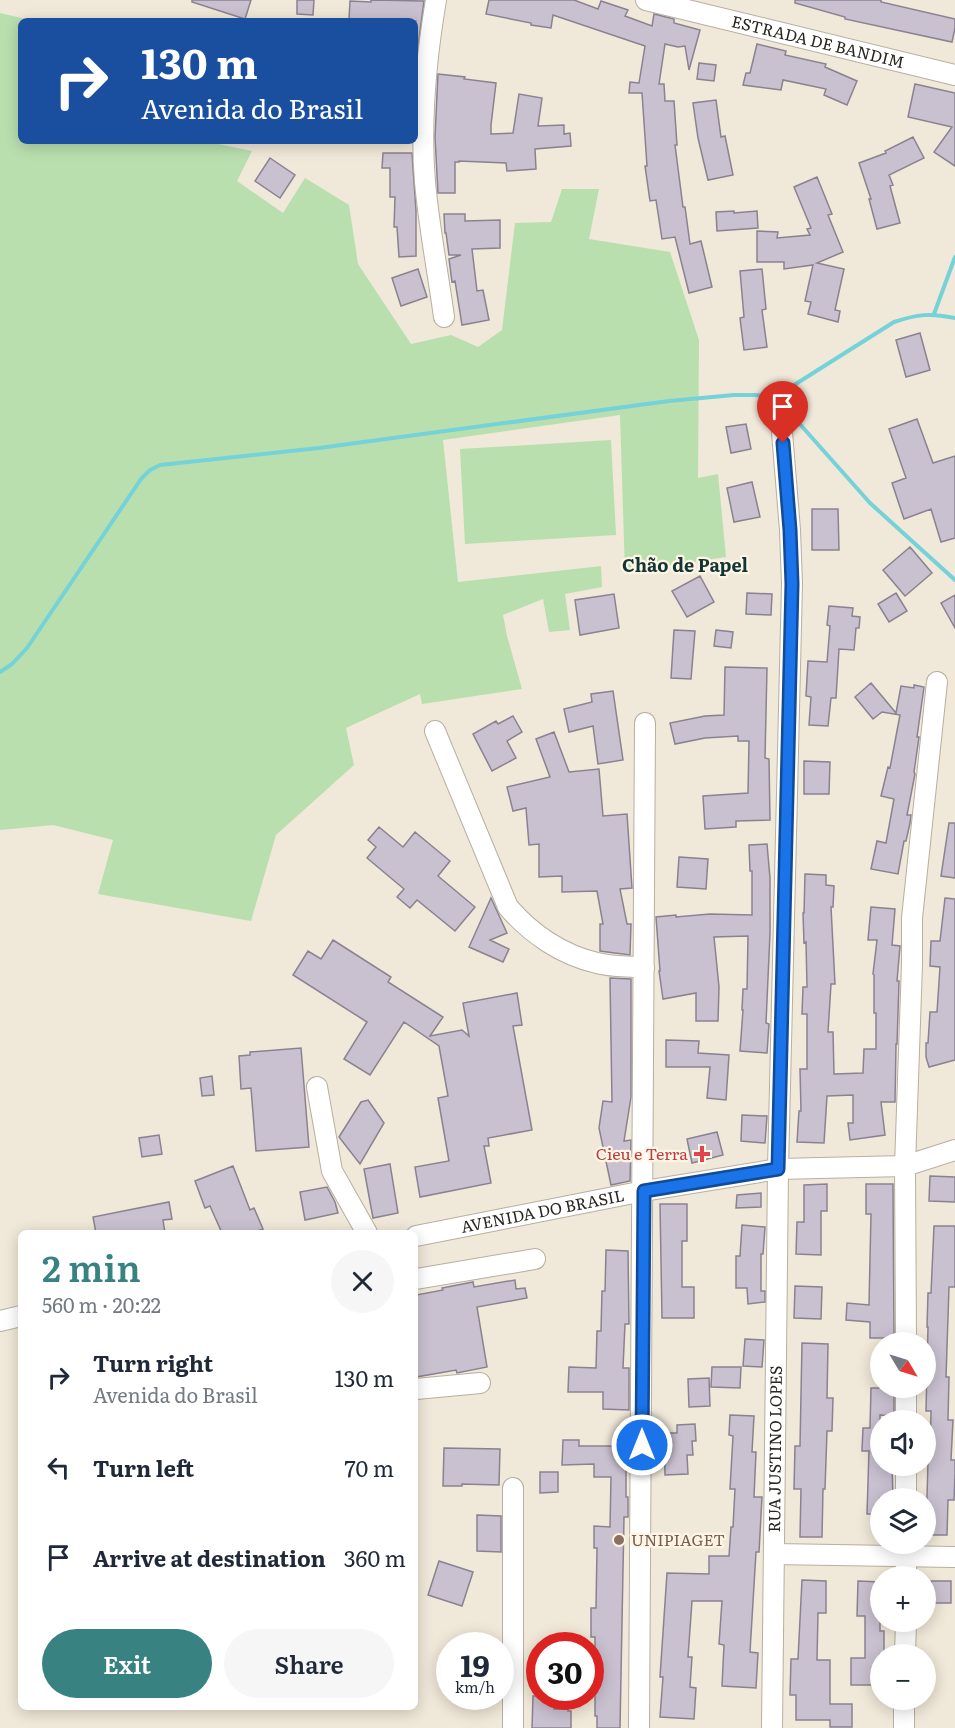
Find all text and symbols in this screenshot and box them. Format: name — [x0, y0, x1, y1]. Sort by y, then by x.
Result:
street label: ESTRADA DE BANDIM — [729, 8, 907, 73]
text: 130 m — [141, 30, 258, 92]
icon: right — [42, 42, 120, 120]
text: Avenida do Brasil — [141, 87, 363, 127]
pin — [757, 381, 808, 443]
icon: arrive — [766, 390, 799, 423]
district label: Chão de Papel — [622, 551, 749, 578]
place label: Cieu e Terra — [596, 1141, 688, 1165]
marker: Cieu e Terra — [693, 1145, 711, 1163]
street label: AVENIDA DO BRASIL — [458, 1182, 626, 1238]
text: 2 min — [42, 1240, 141, 1293]
button: close — [331, 1250, 394, 1313]
text: 560 m · 20:22 — [42, 1289, 161, 1319]
north arrow — [870, 1332, 936, 1398]
map controls — [870, 1332, 936, 1710]
text: Turn right — [93, 1346, 213, 1379]
icon: right — [42, 1361, 75, 1394]
text: 130 m — [335, 1361, 394, 1394]
street label: RUA JUSTINO LOPES — [761, 1365, 787, 1533]
text: Avenida do Brasil — [93, 1379, 258, 1409]
button: sound — [870, 1410, 936, 1476]
position arrow — [610, 1413, 674, 1477]
icon: left — [42, 1451, 75, 1484]
text: Turn left — [93, 1451, 194, 1484]
text: 70 m — [344, 1451, 394, 1484]
button: layers — [870, 1488, 936, 1554]
place label: UNIPIAGET — [631, 1527, 725, 1551]
marker: UNIPIAGET — [612, 1533, 626, 1547]
icon: arrive — [42, 1541, 75, 1574]
text: Arrive at destination — [93, 1541, 326, 1574]
text: 360 m — [344, 1541, 406, 1574]
button: + — [870, 1566, 936, 1632]
button: Exit — [42, 1629, 212, 1698]
button: Share — [224, 1629, 394, 1698]
speed limit sign: 30 — [526, 1632, 604, 1710]
text: 19 — [460, 1642, 490, 1686]
button: − — [870, 1644, 936, 1710]
text: km/h — [455, 1675, 495, 1698]

